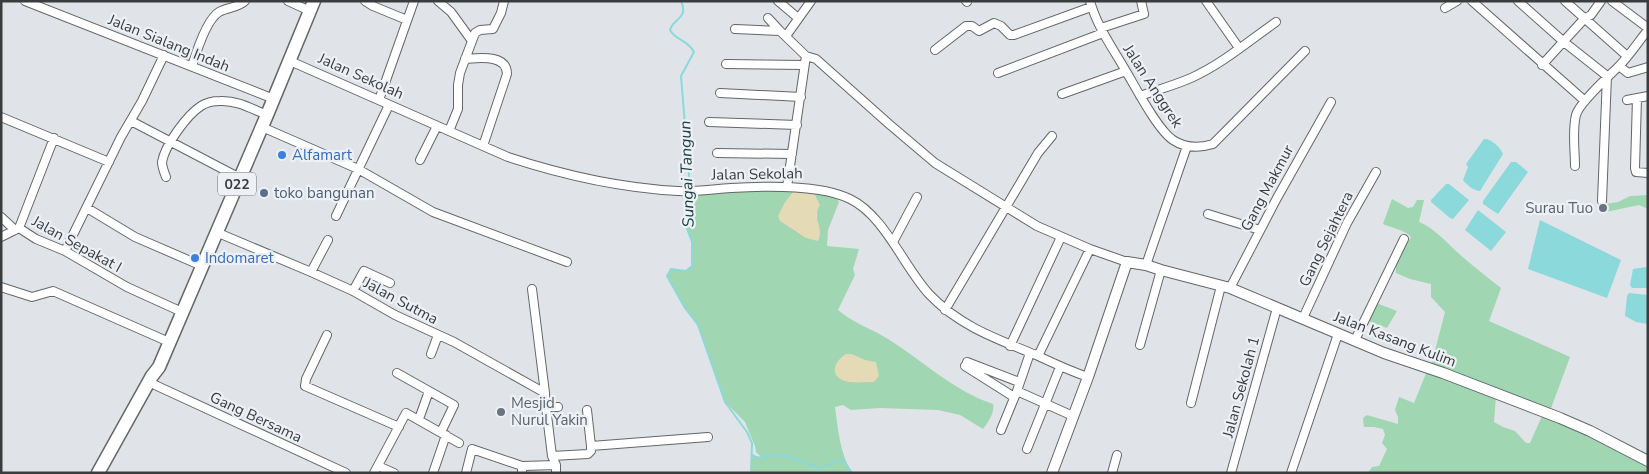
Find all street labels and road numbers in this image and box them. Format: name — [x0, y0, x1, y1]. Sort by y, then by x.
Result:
street label: Jalan Sialang Indah — [104, 9, 233, 77]
street label: Jalan Anggrek — [1118, 40, 1188, 132]
street label: Jalan Sekolah — [314, 48, 407, 104]
street label: Gang Makmur — [1236, 141, 1298, 235]
street label: Jalan Sekolah — [710, 163, 803, 185]
road number: 022 — [218, 172, 256, 195]
street label: Gang Sejahtera — [1294, 188, 1358, 290]
street label: Jalan Sepakat I — [28, 211, 125, 277]
street label: Jalan Sutma — [360, 273, 442, 329]
street label: Jalan Kasang Kulim — [1330, 306, 1459, 372]
street label: Jalan Sekolah 1 — [1218, 334, 1264, 441]
street label: Gang Bersama — [207, 387, 305, 447]

